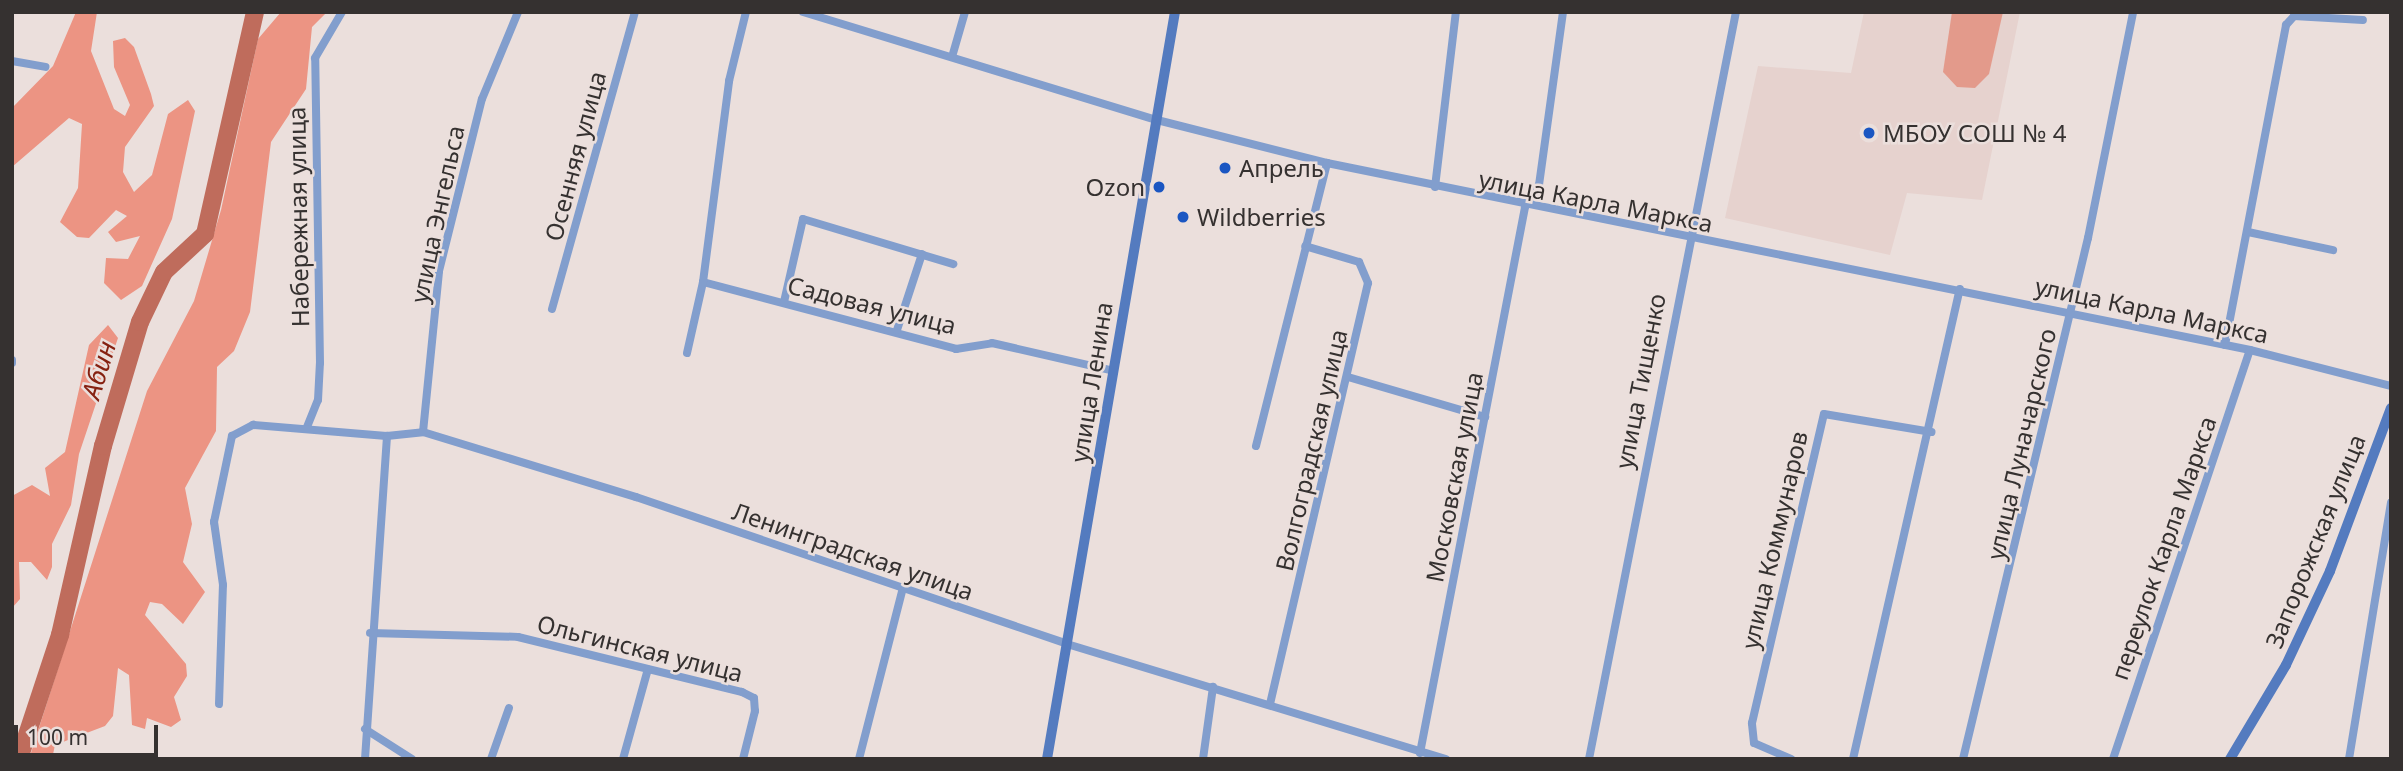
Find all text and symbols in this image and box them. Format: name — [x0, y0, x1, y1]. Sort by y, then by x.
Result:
street label: Осенняя улица — [539, 68, 611, 244]
street label: Набережная улица — [282, 107, 314, 327]
place label: МБОУ СОШ № 4 — [1883, 119, 2067, 147]
street label: улица Энгельса — [404, 123, 470, 305]
marker: МБОУ СОШ № 4 — [1861, 125, 1877, 141]
place label: Апрель — [1239, 154, 1324, 182]
marker: Апрель — [1217, 160, 1233, 176]
street label: улица Карла Маркса — [1477, 164, 1715, 238]
place label: Ozon — [1086, 173, 1145, 201]
marker: Ozon — [1151, 179, 1167, 195]
place label: Wildberries — [1197, 203, 1326, 231]
marker: Wildberries — [1175, 209, 1191, 225]
street label: Садовая улица — [785, 270, 959, 340]
street label: улица Карла Маркса — [2033, 271, 2271, 349]
street label: улица Тищенко — [1609, 291, 1671, 471]
street label: улица Ленина — [1064, 300, 1118, 464]
street label: Волгоградская улица — [1269, 326, 1353, 574]
street label: улица Луначарского — [1980, 326, 2062, 562]
water label: Абин — [76, 337, 122, 403]
street label: Московская улица — [1419, 369, 1489, 585]
street label: переулок Карла Маркса — [2104, 412, 2222, 684]
street label: улица Коммунаров — [1735, 428, 1813, 652]
street label: Запорожская улица — [2259, 430, 2371, 652]
street label: Ленинградская улица — [729, 496, 977, 606]
street label: Ольгинская улица — [534, 609, 746, 687]
scale bar — [18, 712, 161, 756]
text: 100 m — [27, 723, 88, 751]

